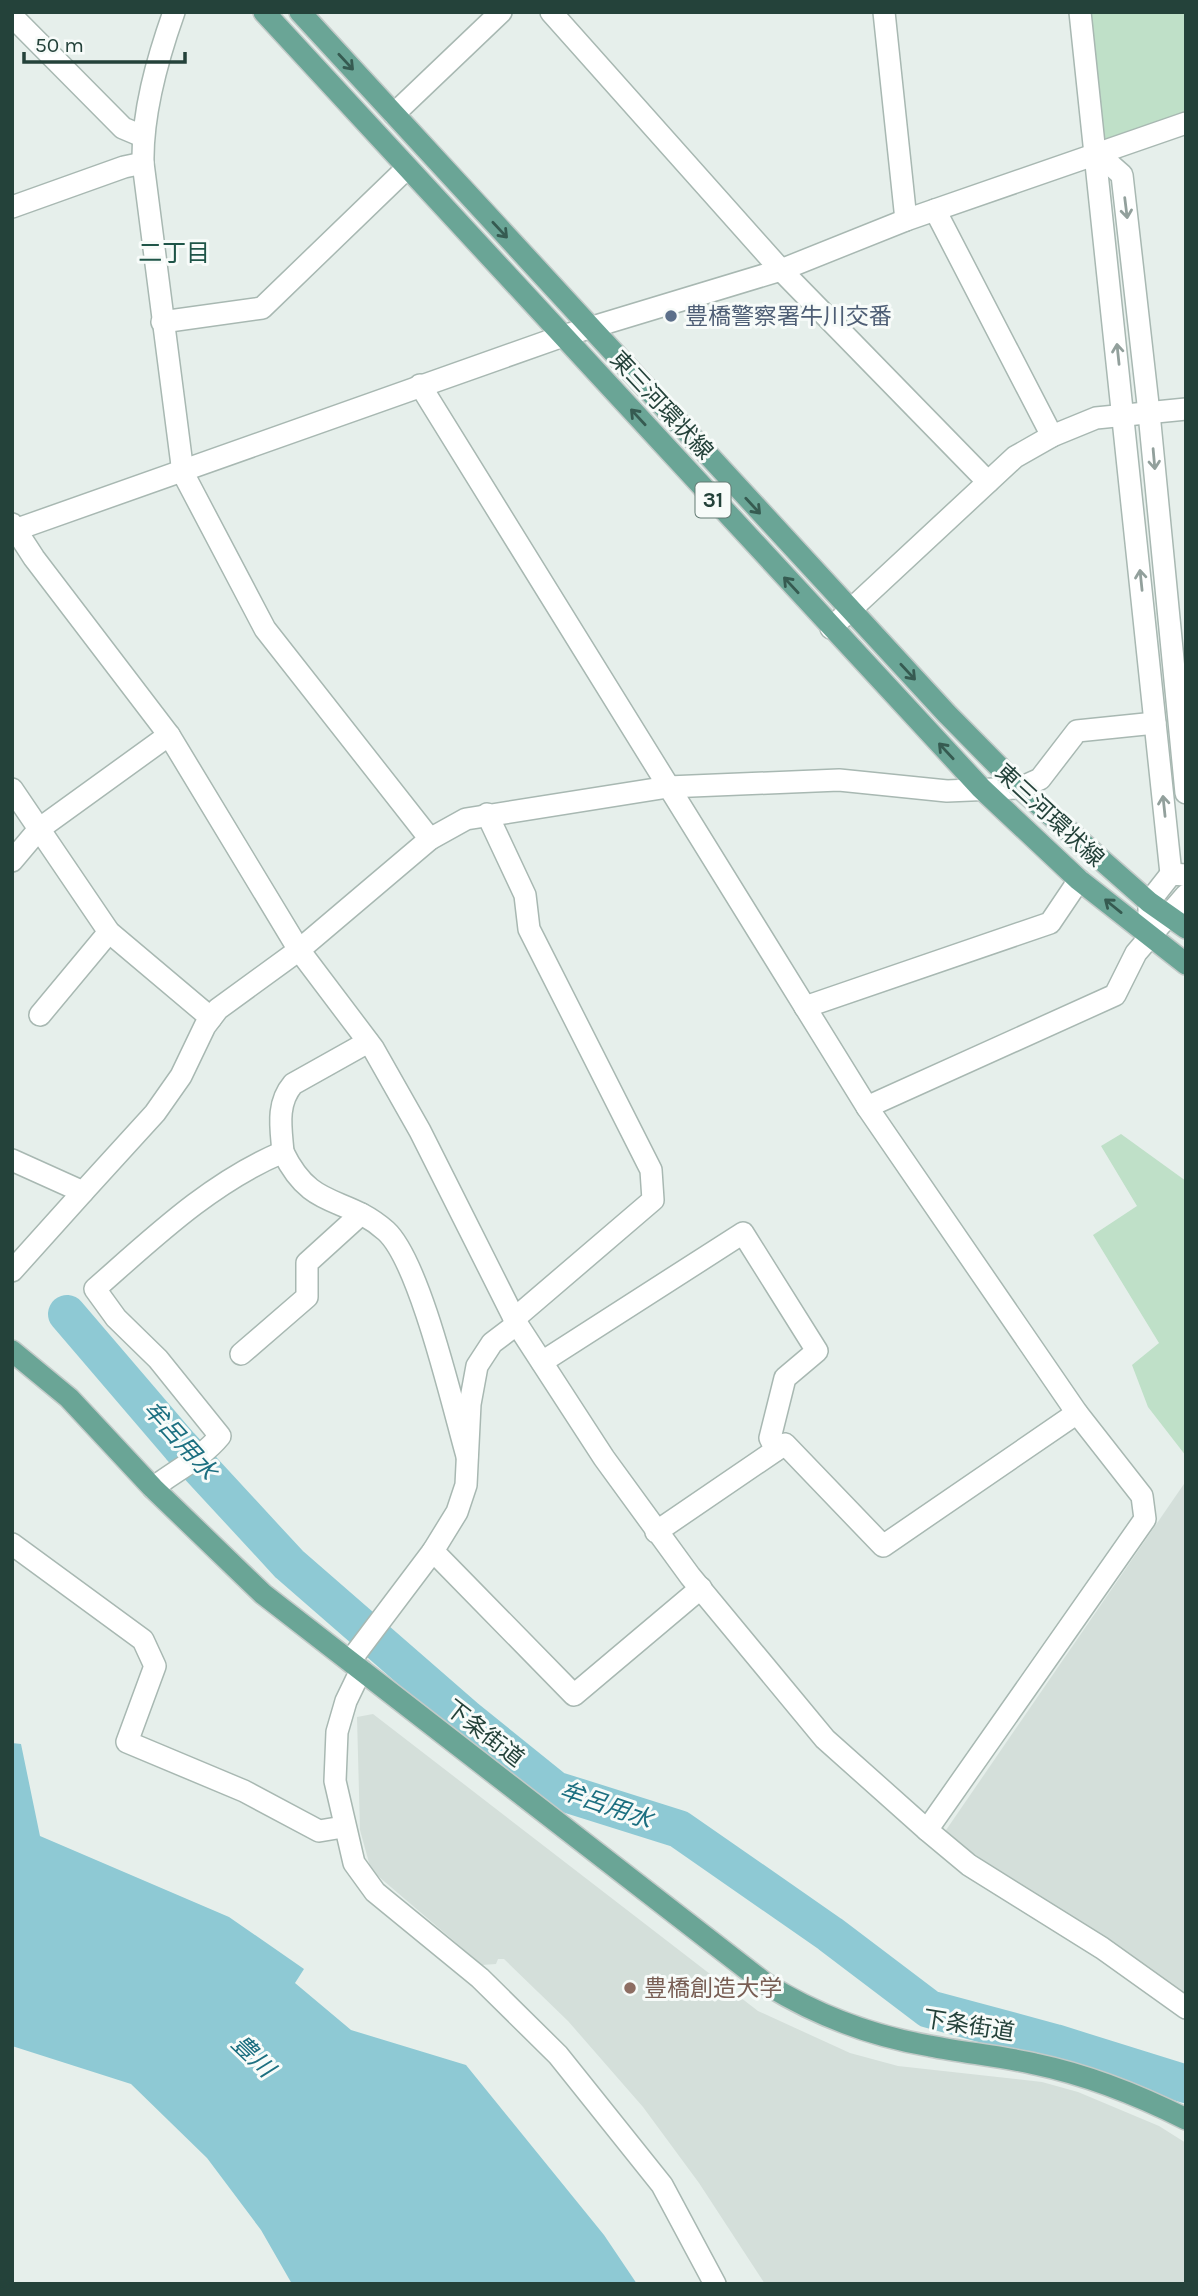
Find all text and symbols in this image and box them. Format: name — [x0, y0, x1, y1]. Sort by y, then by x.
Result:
scale bar — [24, 21, 186, 65]
text: 50 m — [35, 33, 84, 57]
one-way arrow — [338, 53, 354, 71]
one-way arrow — [1119, 196, 1132, 219]
one-way arrow — [492, 221, 509, 238]
district label: 二丁目 — [138, 239, 210, 267]
place label: 豊橋警察署牛川交番 — [685, 303, 892, 330]
marker: 豊橋警察署牛川交番 — [663, 308, 679, 324]
one-way arrow — [1111, 343, 1124, 365]
street label: 東三河環状線 — [605, 346, 719, 465]
one-way arrow — [629, 409, 646, 426]
one-way arrow — [1148, 447, 1161, 469]
road number: 31 — [696, 482, 730, 518]
one-way arrow — [745, 497, 762, 514]
one-way arrow — [1134, 569, 1147, 592]
one-way arrow — [783, 577, 800, 594]
one-way arrow — [900, 663, 917, 680]
one-way arrow — [938, 743, 955, 760]
street label: 東三河環状線 — [990, 758, 1109, 872]
one-way arrow — [1157, 795, 1170, 818]
one-way arrow — [1104, 899, 1122, 914]
water label: 牟呂用水 — [137, 1395, 225, 1487]
street label: 下条街道 — [440, 1694, 529, 1772]
water label: 牟呂用水 — [556, 1776, 659, 1835]
place label: 豊橋創造大学 — [644, 1975, 782, 2002]
marker: 豊橋創造大学 — [622, 1980, 638, 1996]
street label: 下条街道 — [921, 2005, 1016, 2046]
water label: 豊川 — [226, 2029, 282, 2085]

